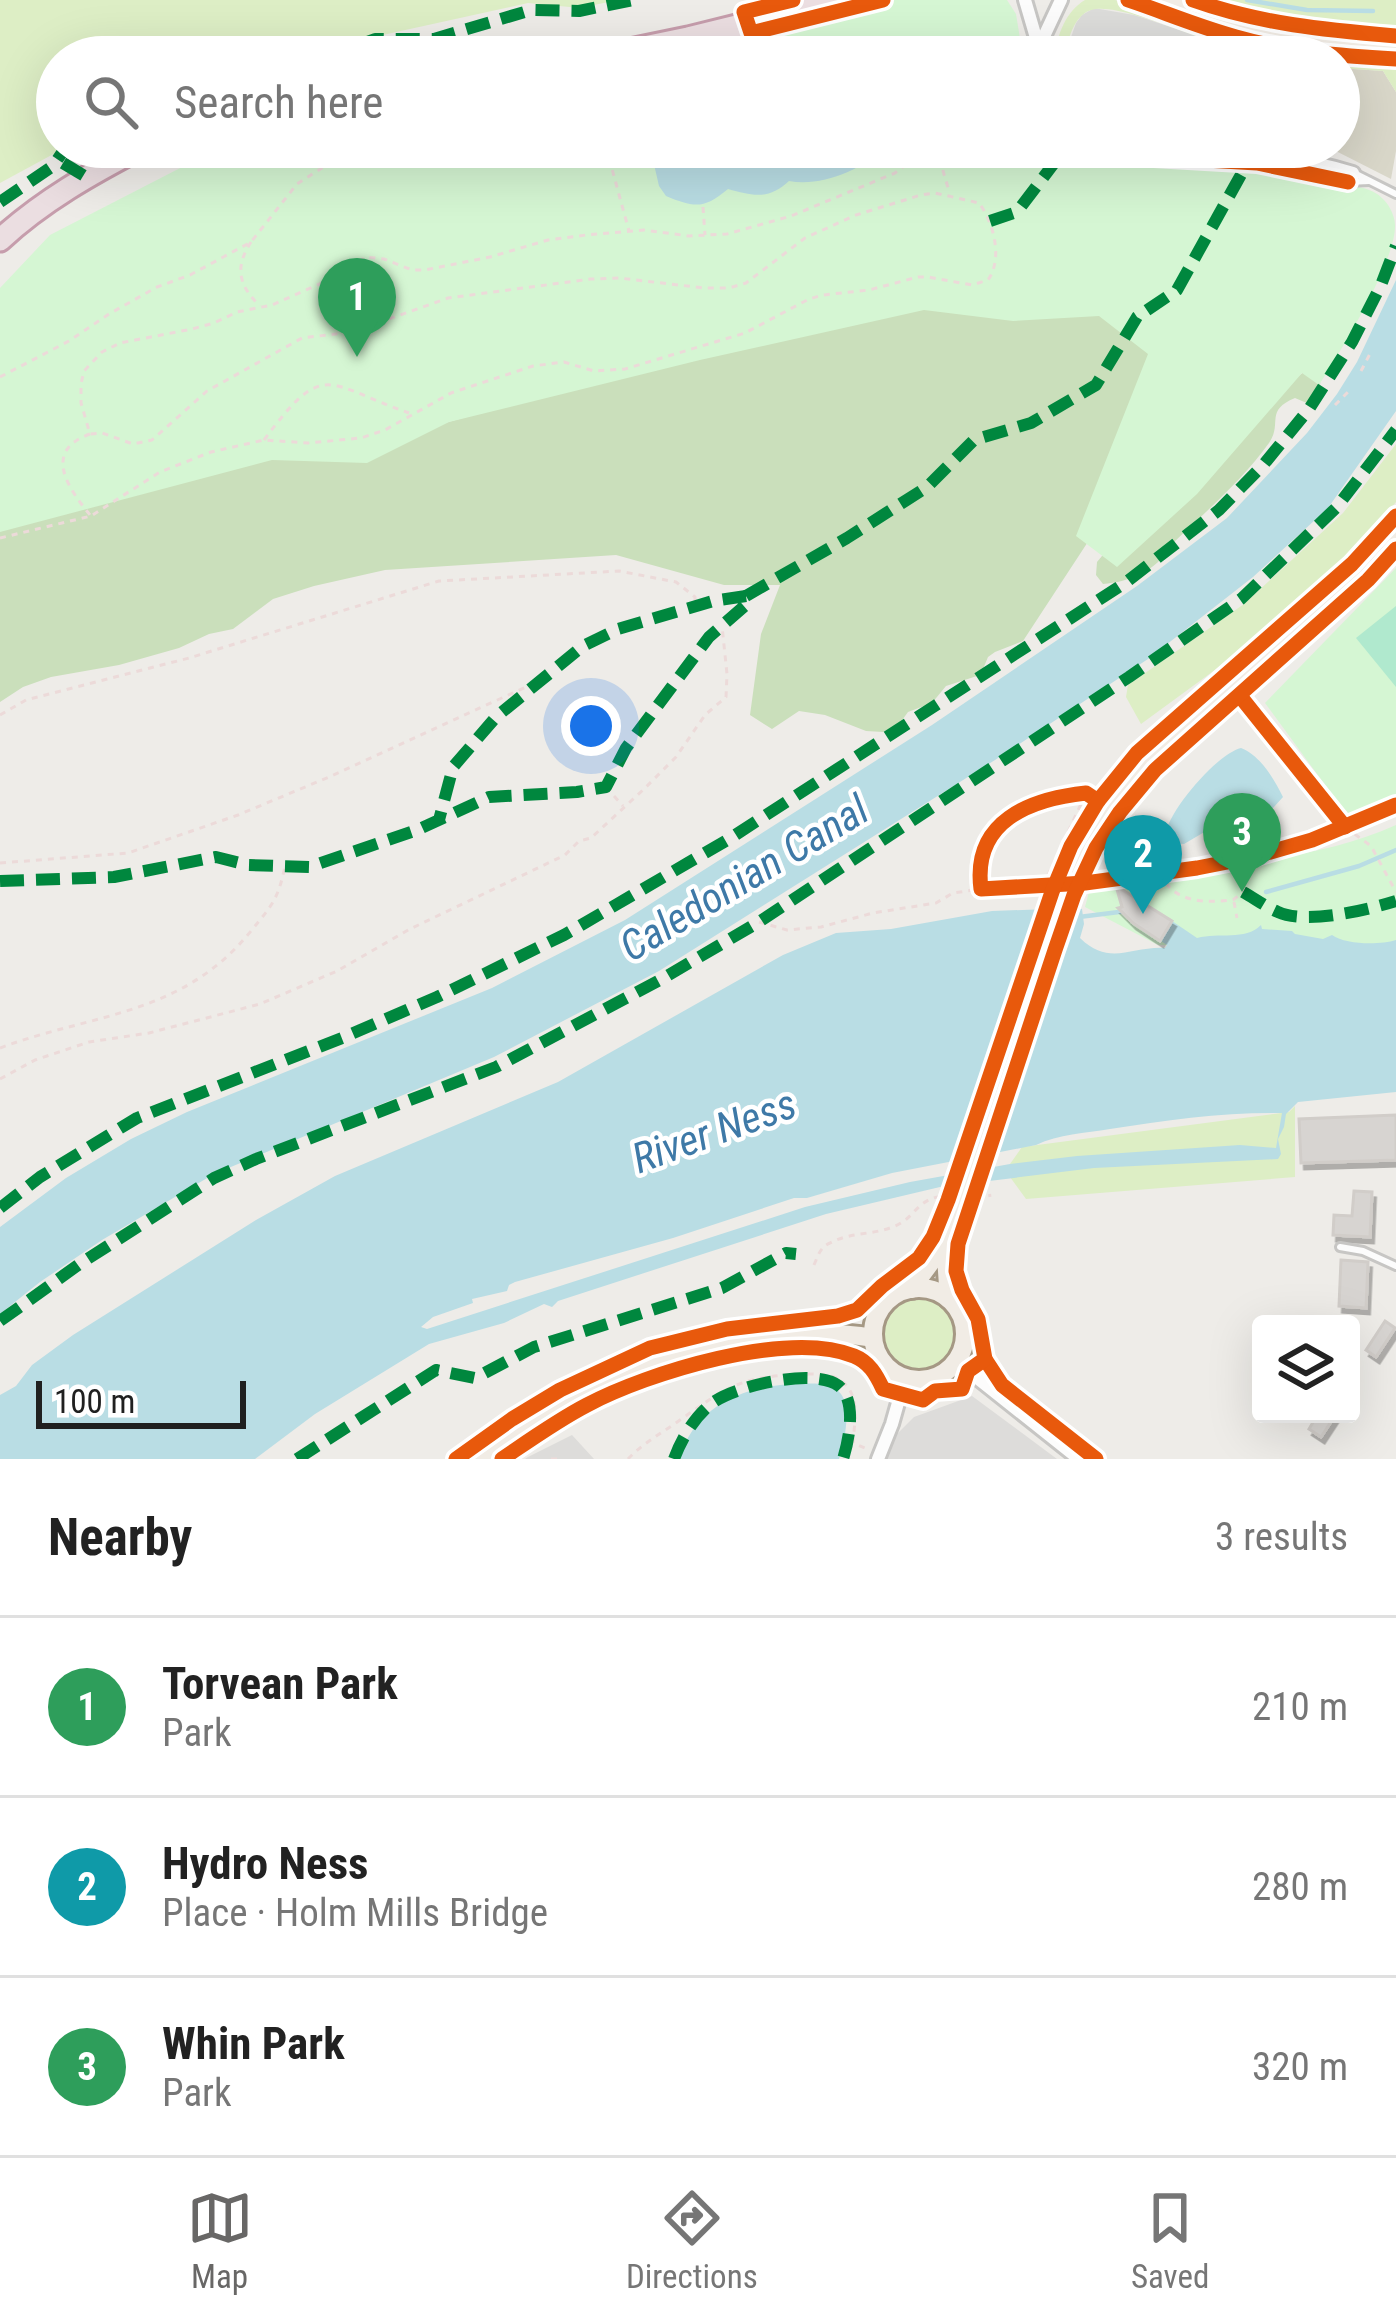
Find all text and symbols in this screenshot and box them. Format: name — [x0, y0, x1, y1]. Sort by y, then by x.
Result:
search box — [36, 36, 1360, 168]
icon: search — [78, 69, 144, 135]
text: Search here — [174, 76, 383, 129]
pin: 1 — [318, 258, 396, 357]
your location — [561, 696, 621, 756]
water label: Caledonian Canal — [611, 784, 878, 971]
pin: 3 — [1203, 793, 1281, 892]
pin: 2 — [1104, 815, 1182, 914]
water label: River Ness — [625, 1079, 803, 1183]
map controls — [1252, 1315, 1360, 1423]
button: layers — [1252, 1315, 1360, 1423]
scale bar — [36, 1375, 246, 1428]
text: 100 m — [54, 1382, 135, 1421]
text: Nearby — [48, 1508, 192, 1567]
text: 3 results — [1215, 1514, 1348, 1560]
text: Torvean Park — [162, 1657, 398, 1710]
text: 1 — [77, 1684, 97, 1730]
text: 210 m — [1252, 1684, 1348, 1730]
text: Park — [162, 1710, 232, 1756]
text: Hydro Ness — [162, 1837, 369, 1890]
text: 2 — [77, 1864, 97, 1910]
text: 280 m — [1252, 1864, 1348, 1910]
text: Place · Holm Mills Bridge — [162, 1890, 548, 1936]
text: Whin Park — [162, 2017, 345, 2070]
text: 3 — [77, 2044, 97, 2090]
text: 320 m — [1252, 2044, 1348, 2090]
text: Park — [162, 2070, 232, 2116]
tab: Map — [187, 2185, 253, 2296]
tab: Directions — [626, 2185, 758, 2296]
tab: Saved — [1131, 2185, 1209, 2296]

